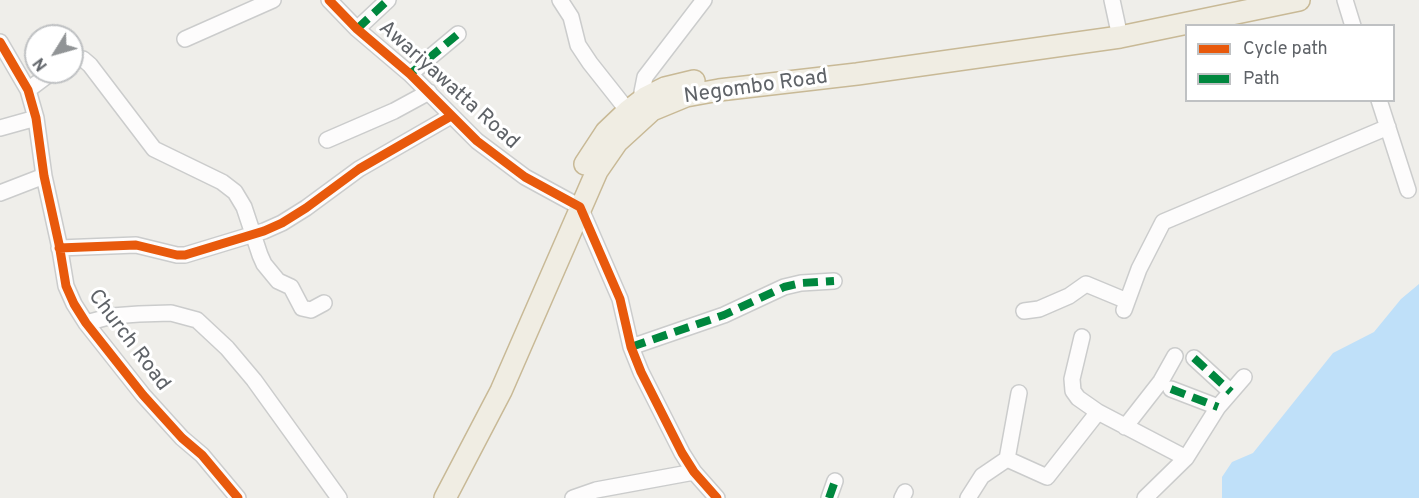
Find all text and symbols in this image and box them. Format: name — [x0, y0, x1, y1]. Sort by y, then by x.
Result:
street label: Awariyawatta Road — [373, 16, 523, 156]
north arrow — [24, 24, 84, 84]
legend — [1185, 24, 1395, 102]
text: Cycle path — [1243, 38, 1328, 61]
text: N — [30, 53, 53, 74]
street label: Negombo Road — [682, 65, 830, 111]
text: Path — [1243, 68, 1280, 91]
street label: Church Road — [82, 285, 174, 397]

